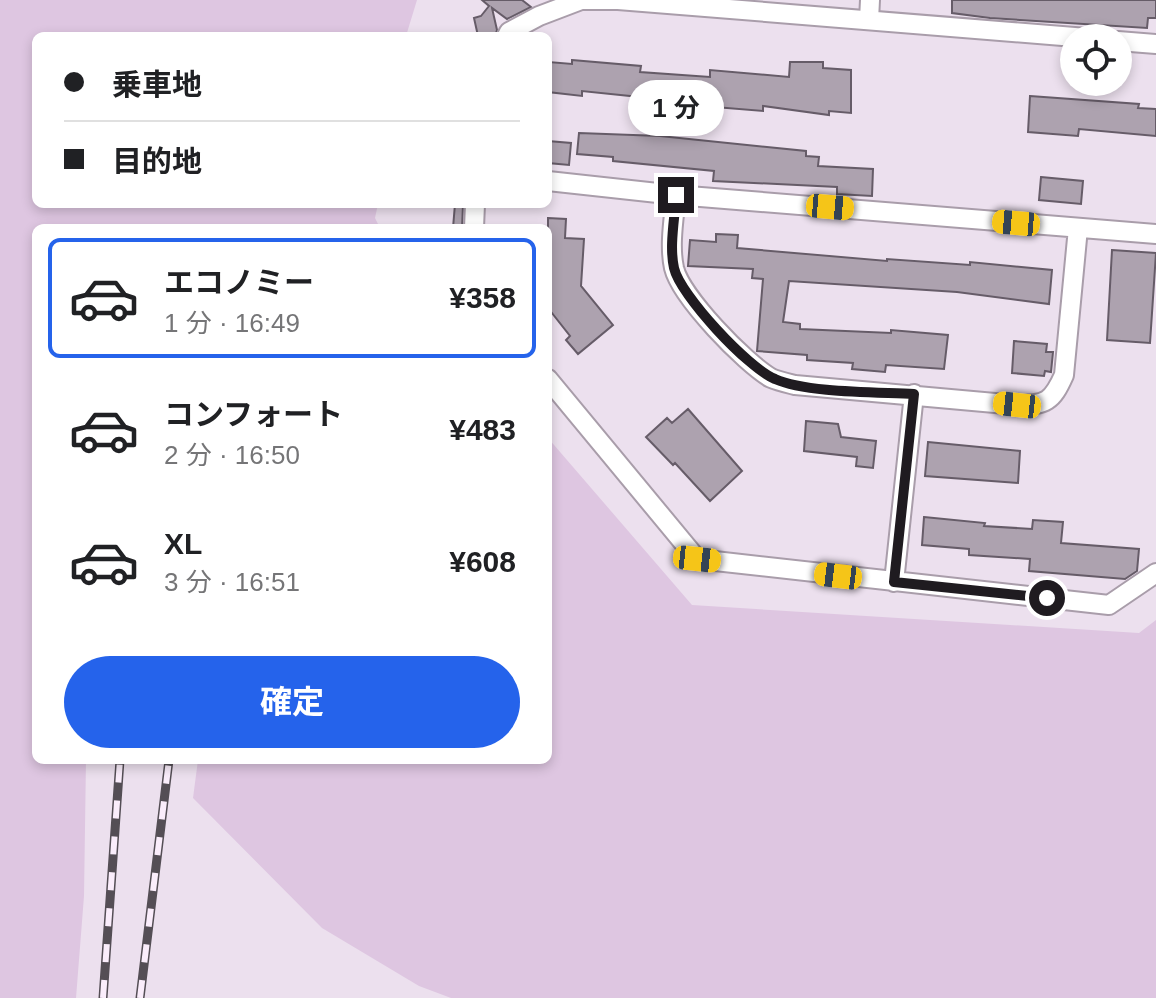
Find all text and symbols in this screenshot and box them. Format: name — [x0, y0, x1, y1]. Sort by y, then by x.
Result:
map controls — [1060, 24, 1132, 96]
button: locate — [1060, 24, 1132, 96]
text: 乗車地 — [112, 68, 202, 101]
callout: 1 分 — [628, 79, 724, 135]
text: 1 分 — [652, 93, 700, 123]
text: 目的地 — [112, 145, 202, 178]
route end — [658, 177, 694, 213]
car — [805, 193, 855, 221]
car — [991, 209, 1041, 237]
icon: car — [68, 262, 140, 334]
text: エコノミー — [164, 266, 314, 299]
text: ¥358 — [449, 281, 516, 314]
text: 1 分 · 16:49 — [164, 308, 300, 338]
car — [992, 391, 1042, 419]
icon: car — [68, 394, 140, 466]
text: コンフォート — [164, 398, 343, 431]
text: ¥483 — [449, 413, 516, 446]
text: 2 分 · 16:50 — [164, 440, 300, 470]
icon: car — [68, 526, 140, 598]
text: XL — [164, 527, 202, 560]
text: ¥608 — [449, 545, 516, 578]
car — [672, 545, 722, 573]
car — [813, 561, 863, 591]
text: 3 分 · 16:51 — [164, 567, 300, 597]
route start — [1029, 580, 1065, 616]
button: 確定 — [64, 656, 520, 748]

